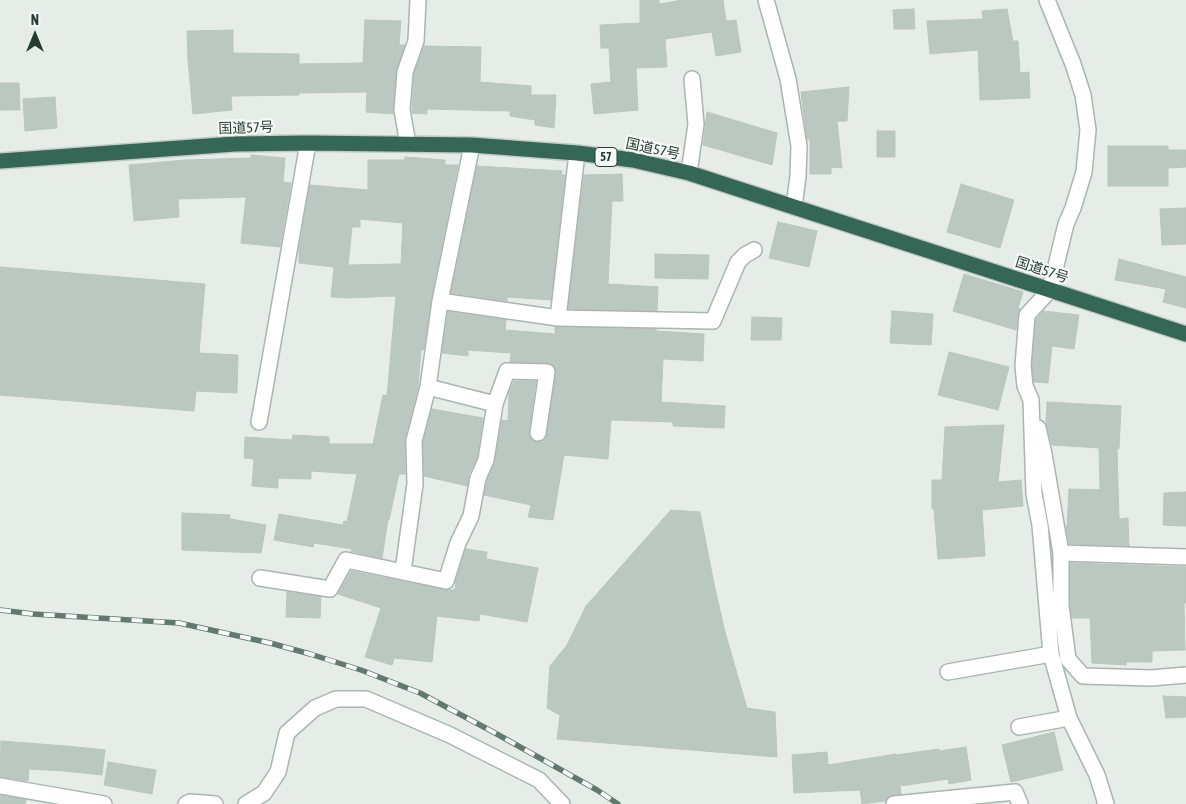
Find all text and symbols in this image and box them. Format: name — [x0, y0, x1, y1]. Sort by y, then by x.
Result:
north arrow — [10, 10, 60, 60]
text: N — [31, 12, 39, 28]
street label: 国道57号 — [218, 119, 274, 137]
street label: 国道57号 — [624, 135, 682, 163]
road number: 57 — [595, 148, 617, 166]
street label: 国道57号 — [1013, 253, 1071, 287]

